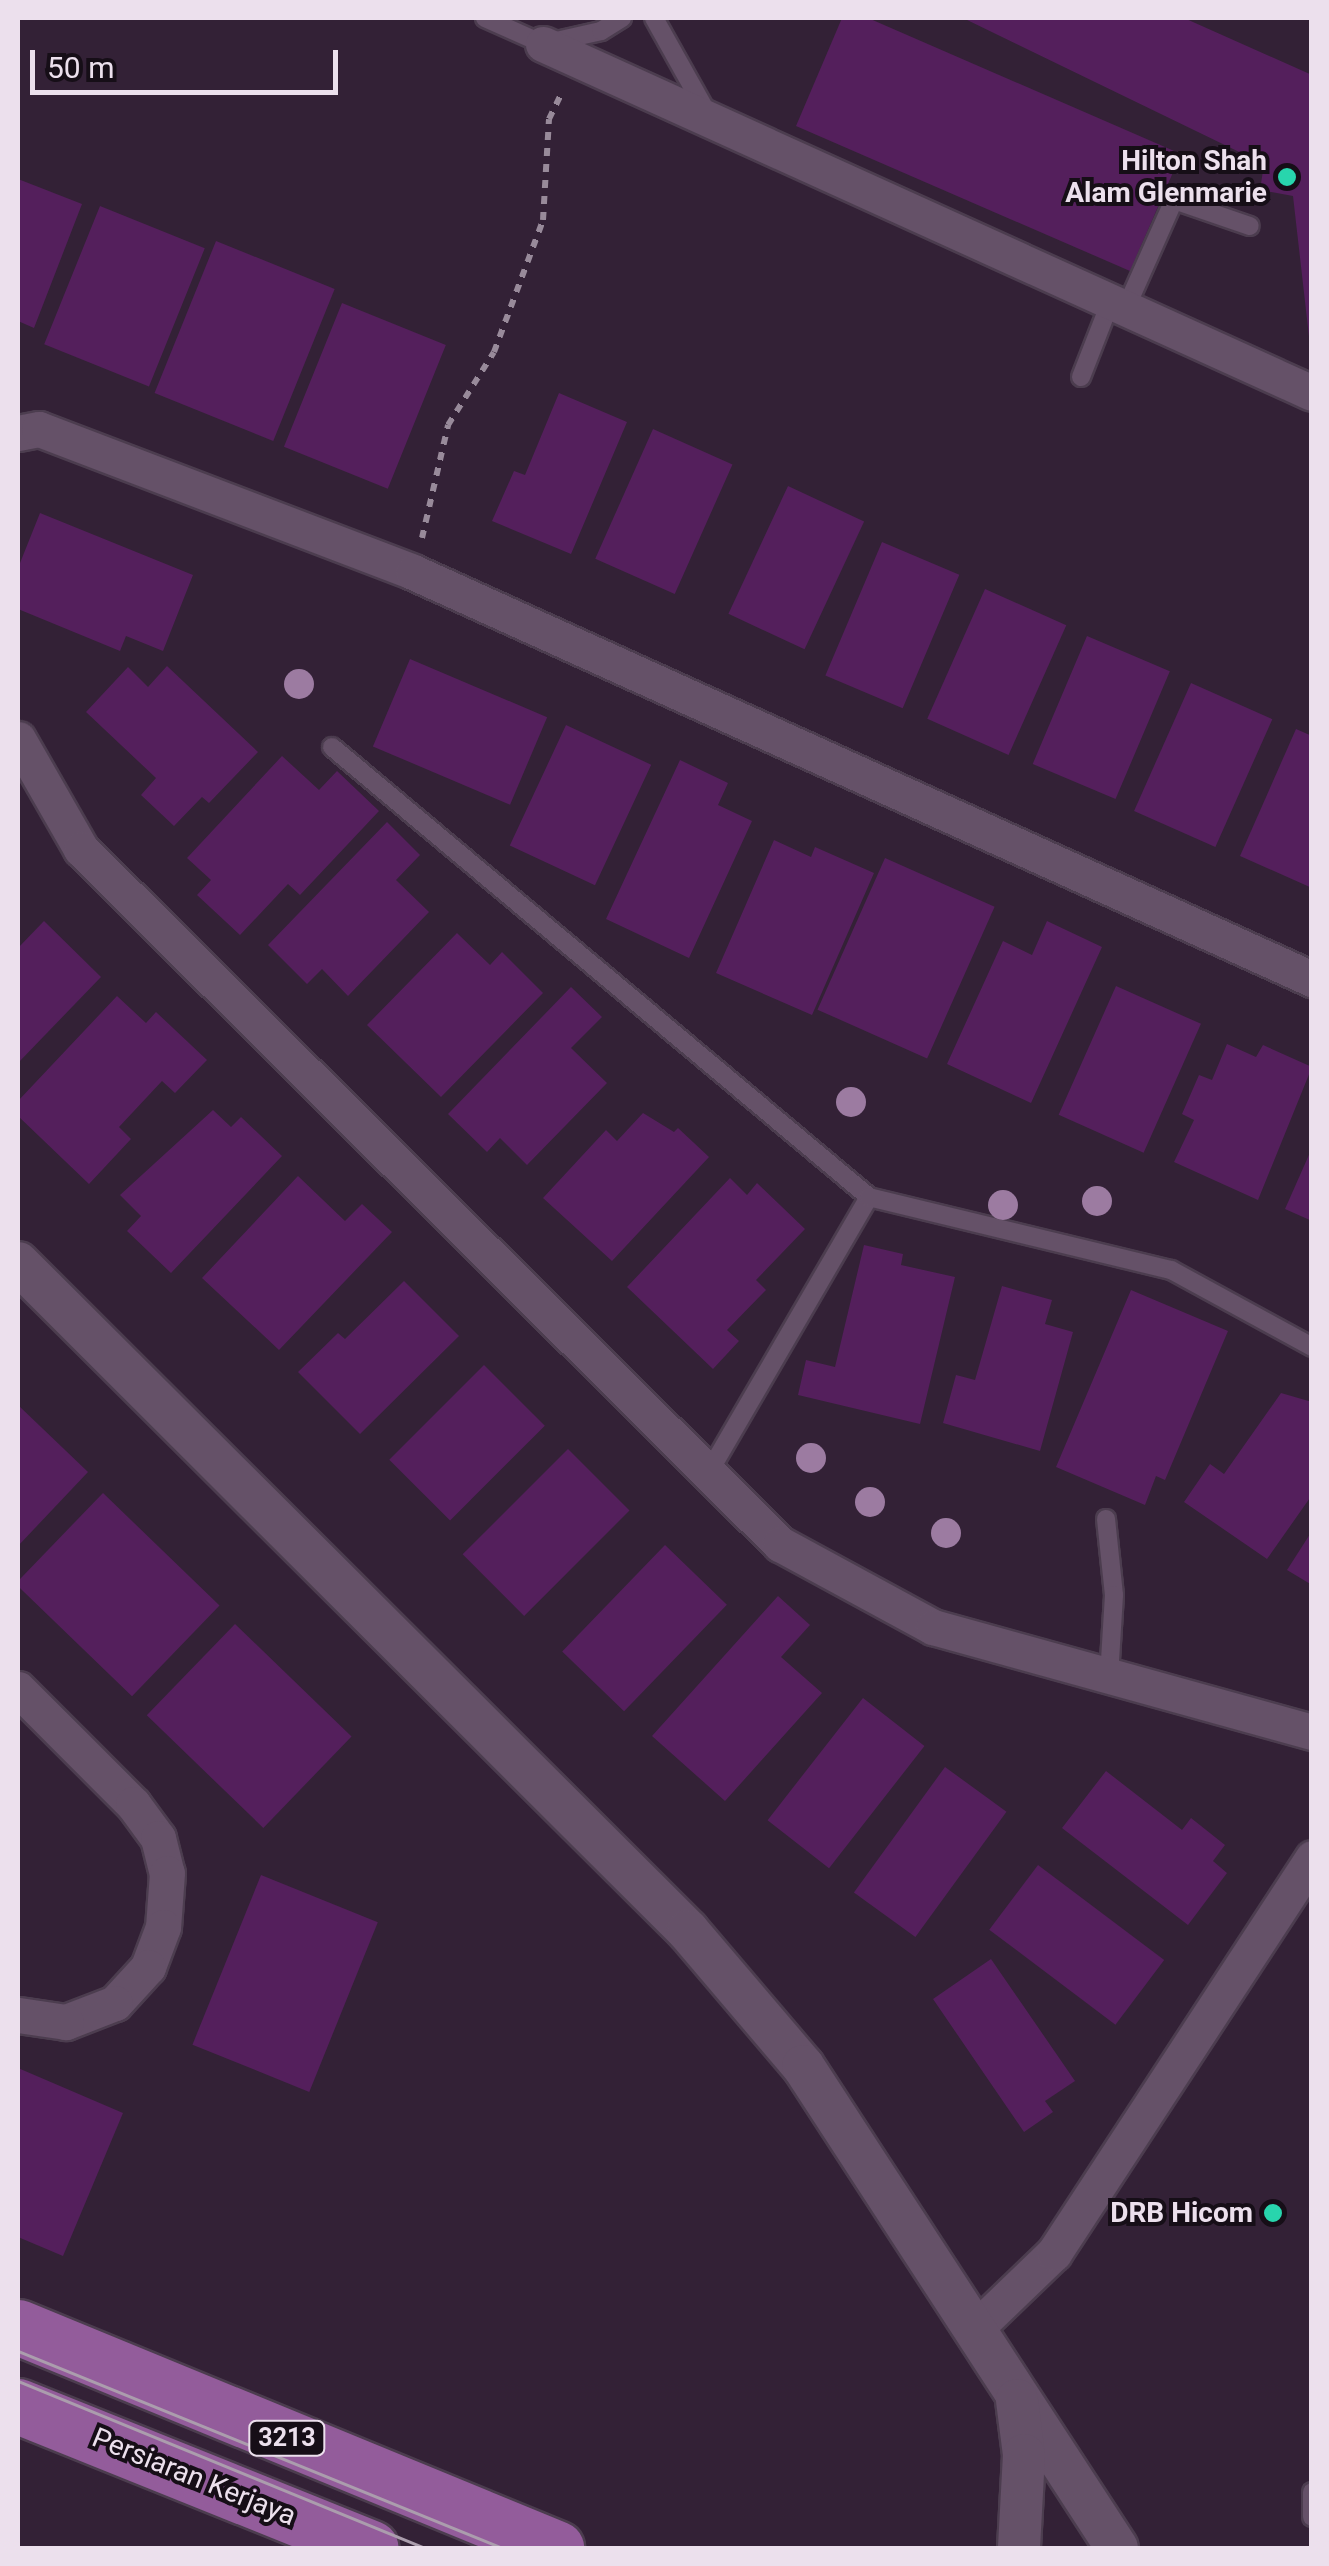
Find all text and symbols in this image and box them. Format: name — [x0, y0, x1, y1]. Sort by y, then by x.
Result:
scale bar — [35, 30, 342, 92]
text: 50 m — [47, 50, 114, 85]
place label: Hilton Shah Alam Glenmarie — [1065, 144, 1267, 210]
marker: Hilton Shah Alam Glenmarie — [1276, 166, 1298, 188]
place label: DRB Hicom — [1110, 2196, 1253, 2230]
marker: DRB Hicom — [1262, 2202, 1284, 2224]
road number: 3213 — [247, 2418, 327, 2458]
street label: Persiaran Kerjaya — [87, 2421, 301, 2533]

